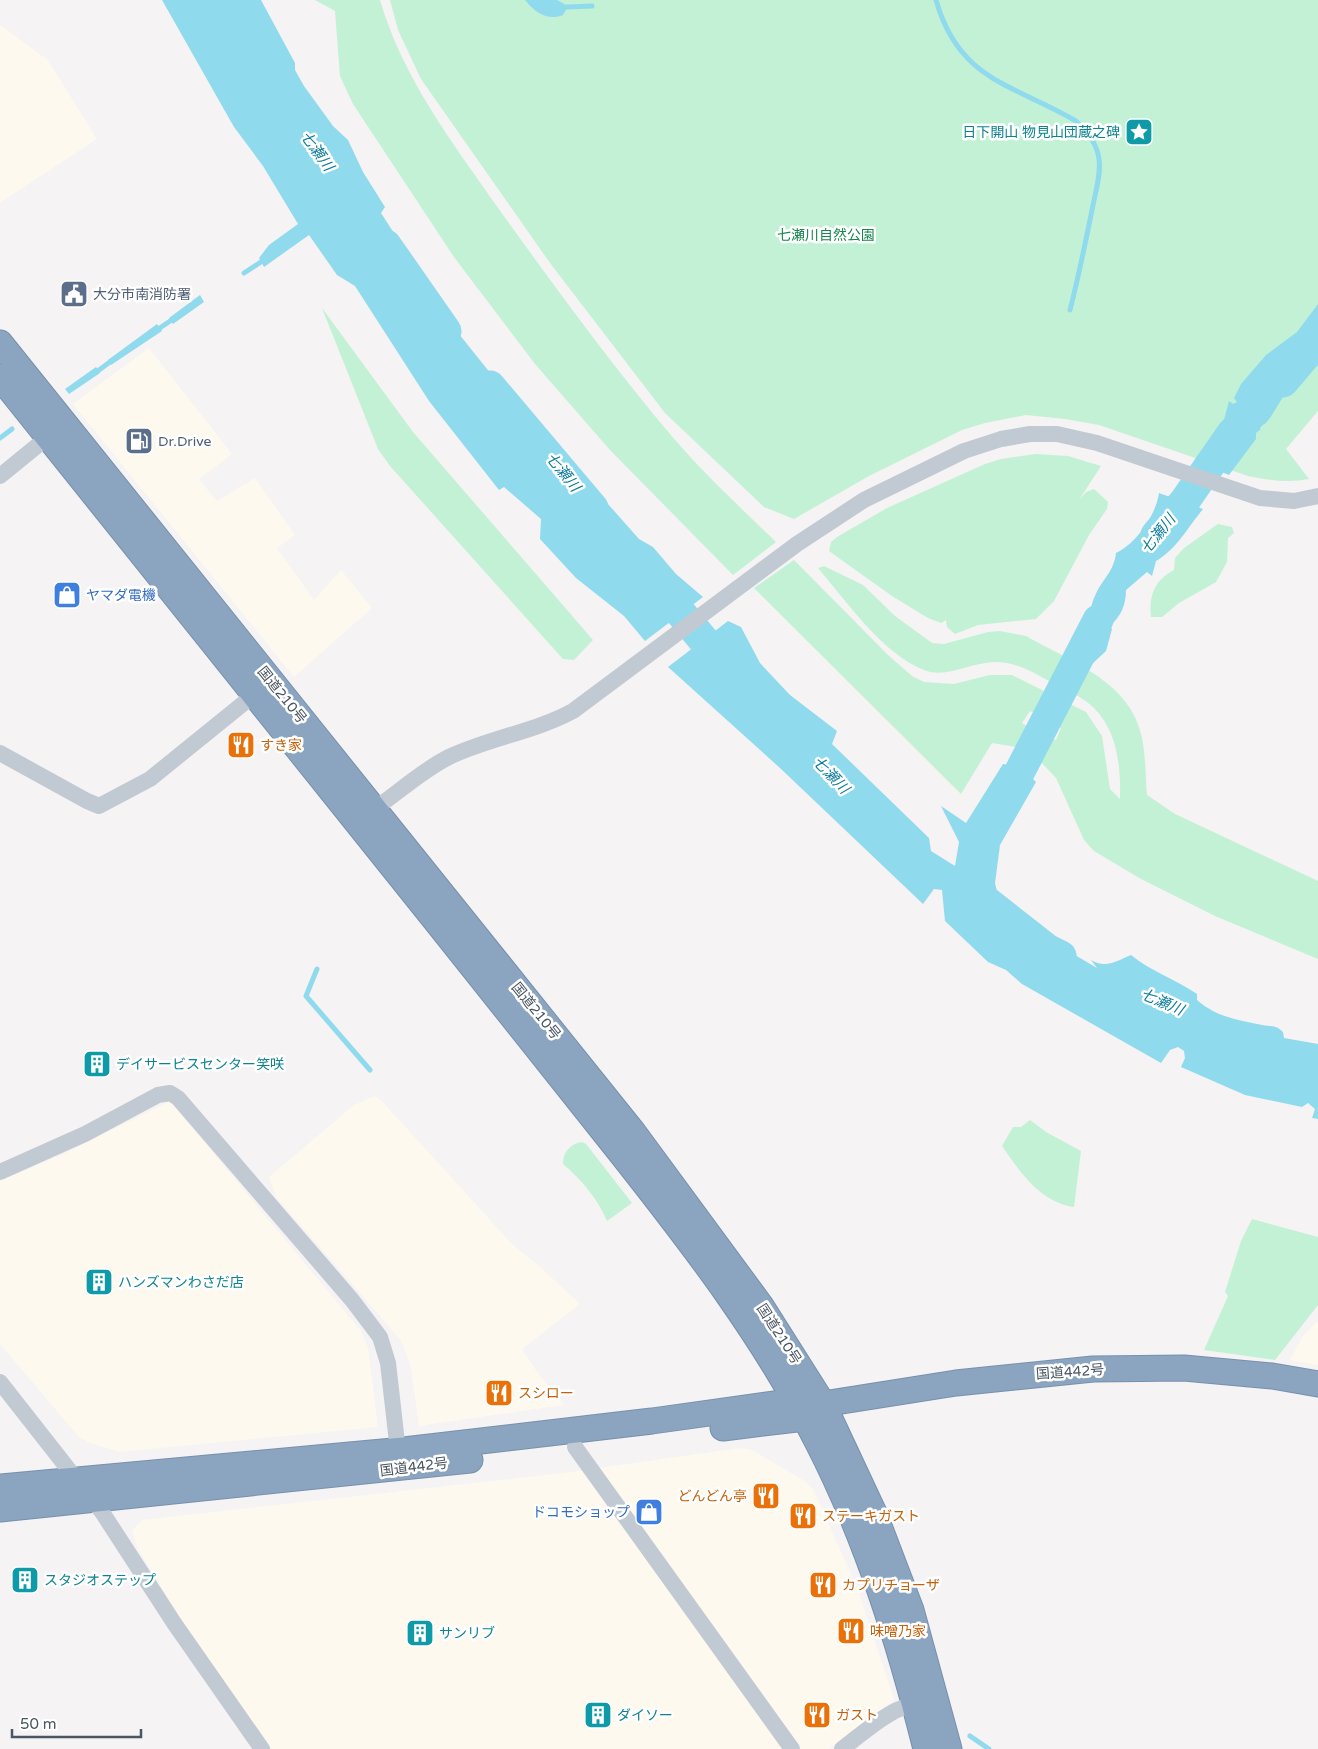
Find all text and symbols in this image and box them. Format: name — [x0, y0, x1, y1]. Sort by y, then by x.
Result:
place icon: 日下開山 物見山団蔵之碑 — [1124, 117, 1154, 147]
place label: 日下開山 物見山団蔵之碑 — [962, 124, 1120, 141]
water label: 七瀬川 — [296, 128, 339, 176]
park label: 七瀬川自然公園 — [777, 227, 875, 244]
public building icon: 大分市南消防署 — [59, 279, 89, 309]
place label: 大分市南消防署 — [93, 286, 191, 303]
fuel station icon: Dr.Drive — [124, 426, 154, 456]
place label: Dr.Drive — [158, 433, 212, 450]
water label: 七瀬川 — [542, 449, 585, 497]
water label: 七瀬川 — [1137, 509, 1180, 557]
shop icon: ヤマダ電機 — [52, 580, 82, 610]
place label: ヤマダ電機 — [86, 587, 156, 604]
street label: 国道210号 — [254, 663, 310, 727]
restaurant icon: すき家 — [226, 730, 256, 760]
place label: すき家 — [260, 737, 302, 754]
water label: 七瀬川 — [809, 753, 854, 799]
street label: 国道210号 — [508, 979, 564, 1043]
water label: 七瀬川 — [1138, 985, 1188, 1020]
building icon: デイサービスセンター笑咲 — [82, 1049, 112, 1079]
place label: デイサービスセンター笑咲 — [116, 1056, 284, 1073]
building icon: ハンズマンわさだ店 — [84, 1267, 114, 1297]
place label: ハンズマンわさだ店 — [118, 1274, 244, 1291]
street label: 国道210号 — [753, 1301, 805, 1367]
street label: 国道442号 — [1035, 1361, 1105, 1383]
restaurant icon: スシロー — [484, 1378, 514, 1408]
place label: スシロー — [518, 1385, 574, 1402]
street label: 国道442号 — [379, 1454, 449, 1480]
restaurant icon: どんどん亭 — [751, 1481, 781, 1511]
place label: どんどん亭 — [677, 1488, 747, 1505]
shop icon: ドコモショップ — [634, 1497, 664, 1527]
restaurant icon: ステーキガスト — [788, 1501, 818, 1531]
place label: ドコモショップ — [532, 1504, 630, 1521]
place label: ステーキガスト — [822, 1508, 920, 1525]
building icon: スタジオステップ — [10, 1565, 40, 1595]
restaurant icon: カプリチョーザ — [808, 1570, 838, 1600]
place label: スタジオステップ — [44, 1572, 156, 1589]
place label: カプリチョーザ — [842, 1577, 940, 1594]
restaurant icon: 味噌乃家 — [836, 1616, 866, 1646]
building icon: サンリブ — [405, 1618, 435, 1648]
place label: 味噌乃家 — [870, 1623, 926, 1640]
place label: サンリブ — [439, 1625, 495, 1642]
building icon: ダイソー — [583, 1700, 613, 1730]
restaurant icon: ガスト — [802, 1700, 832, 1730]
scale bar — [12, 1706, 141, 1738]
place label: ダイソー — [617, 1707, 673, 1724]
place label: ガスト — [836, 1707, 878, 1724]
text: 50 m — [20, 1715, 57, 1733]

